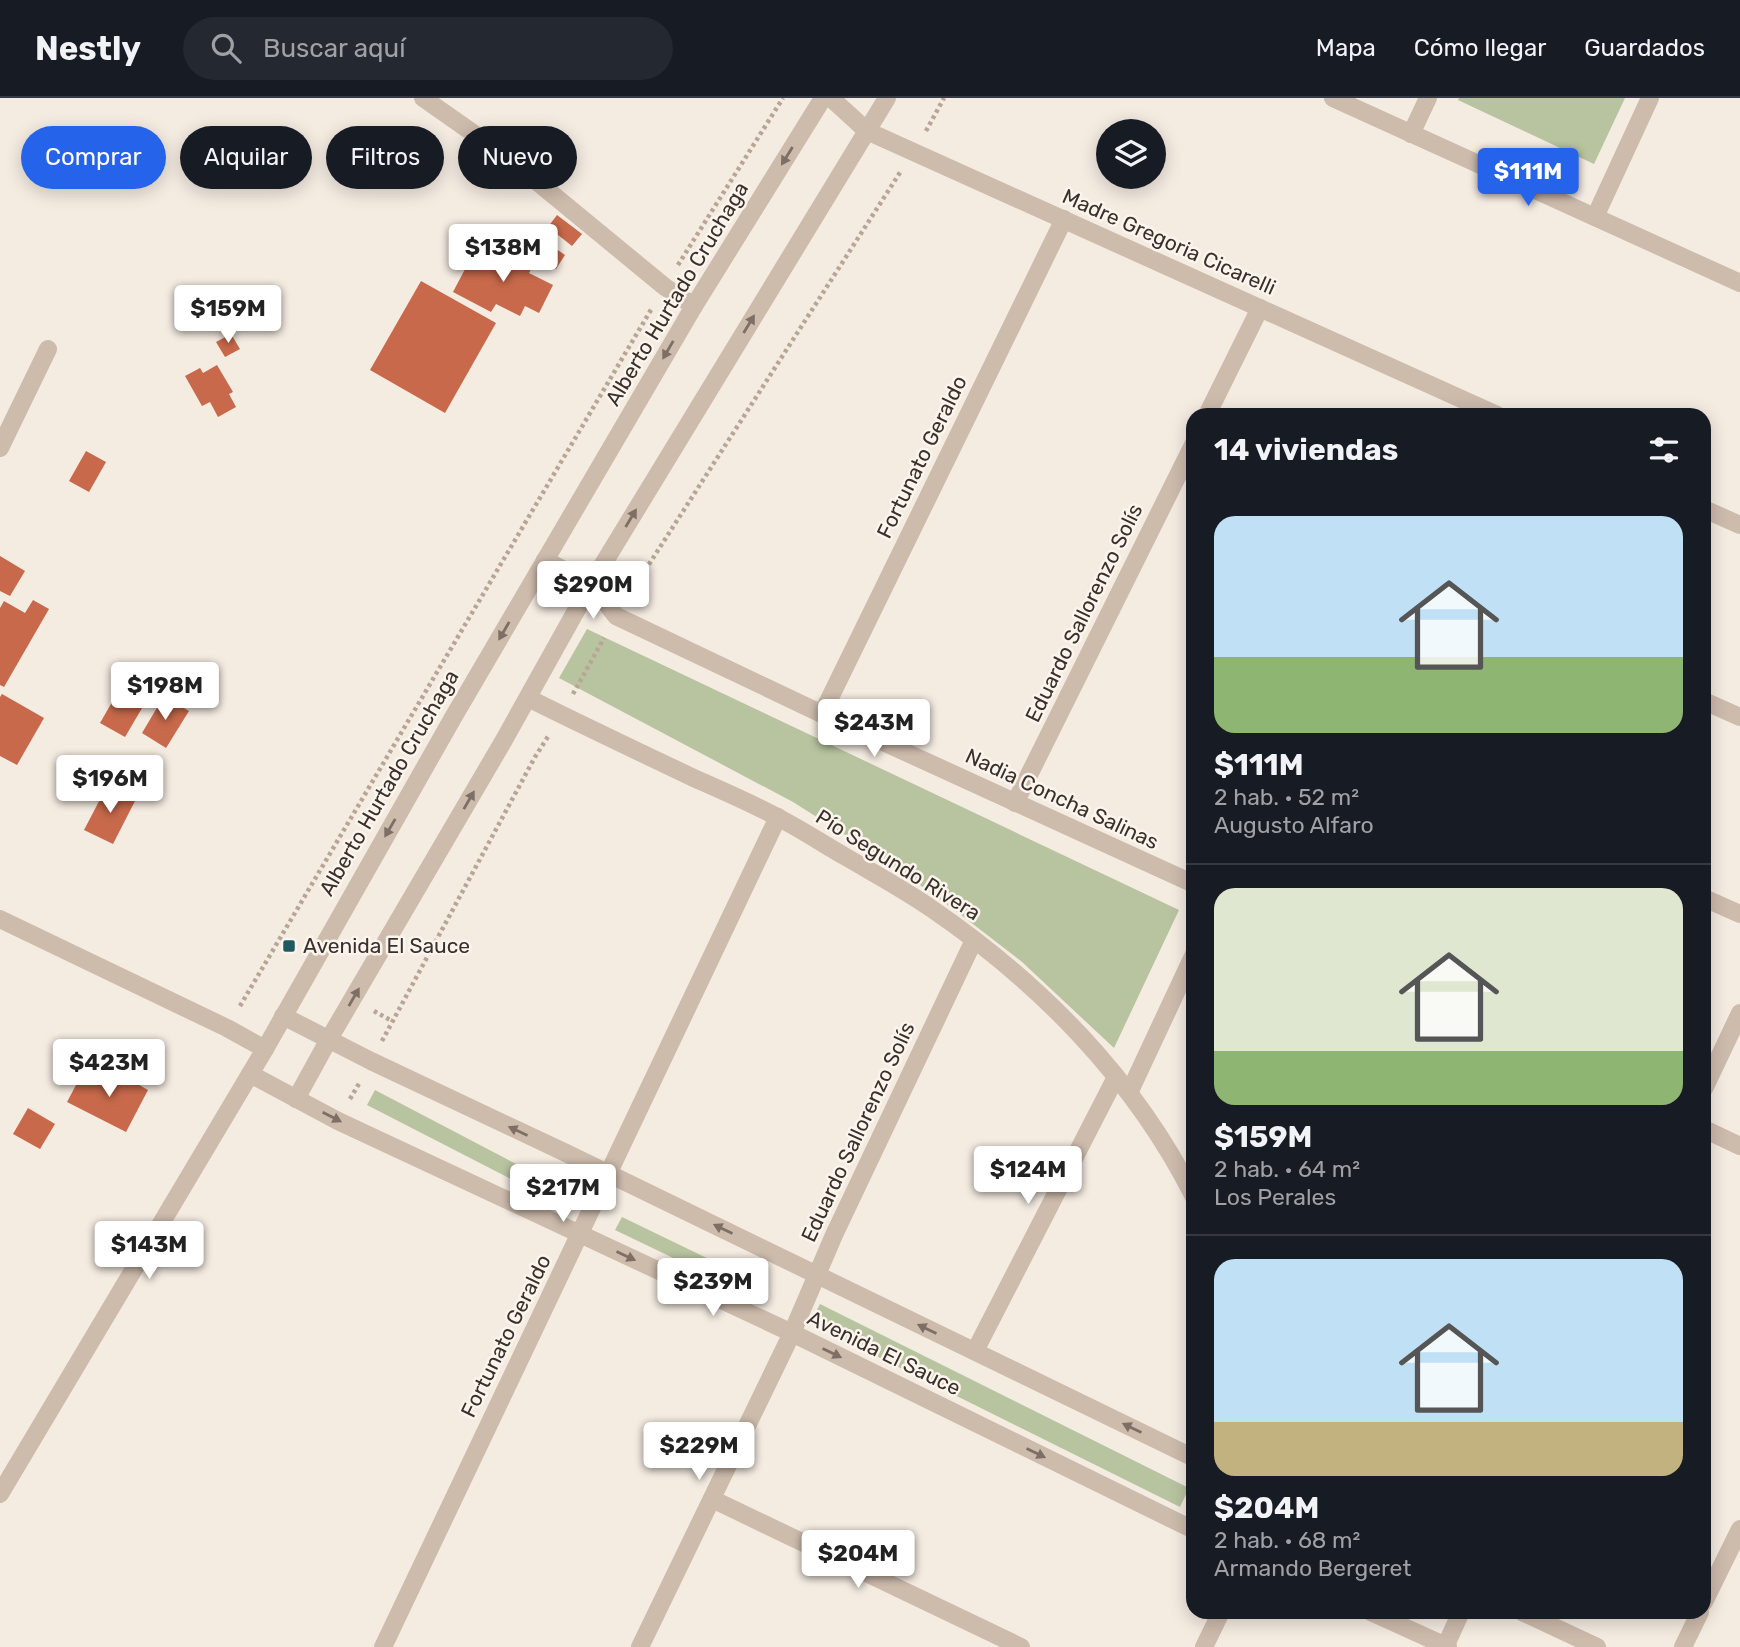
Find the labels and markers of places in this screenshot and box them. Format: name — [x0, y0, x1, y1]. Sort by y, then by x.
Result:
pin: $111M — [1479, 148, 1577, 208]
pin: $138M — [454, 225, 552, 284]
pin: $159M — [179, 286, 277, 345]
pin: $290M — [544, 561, 642, 621]
pin: $198M — [116, 662, 214, 722]
pin: $243M — [825, 700, 923, 759]
pin: $196M — [61, 756, 159, 815]
place label: Avenida El Sauce — [303, 933, 470, 958]
marker: Avenida El Sauce — [281, 938, 297, 954]
pin: $423M — [60, 1040, 158, 1099]
pin: $124M — [979, 1146, 1077, 1206]
pin: $217M — [514, 1164, 612, 1224]
pin: $143M — [100, 1222, 198, 1281]
pin: $239M — [664, 1258, 762, 1318]
pin: $229M — [650, 1422, 748, 1482]
pin: $204M — [809, 1530, 907, 1590]

